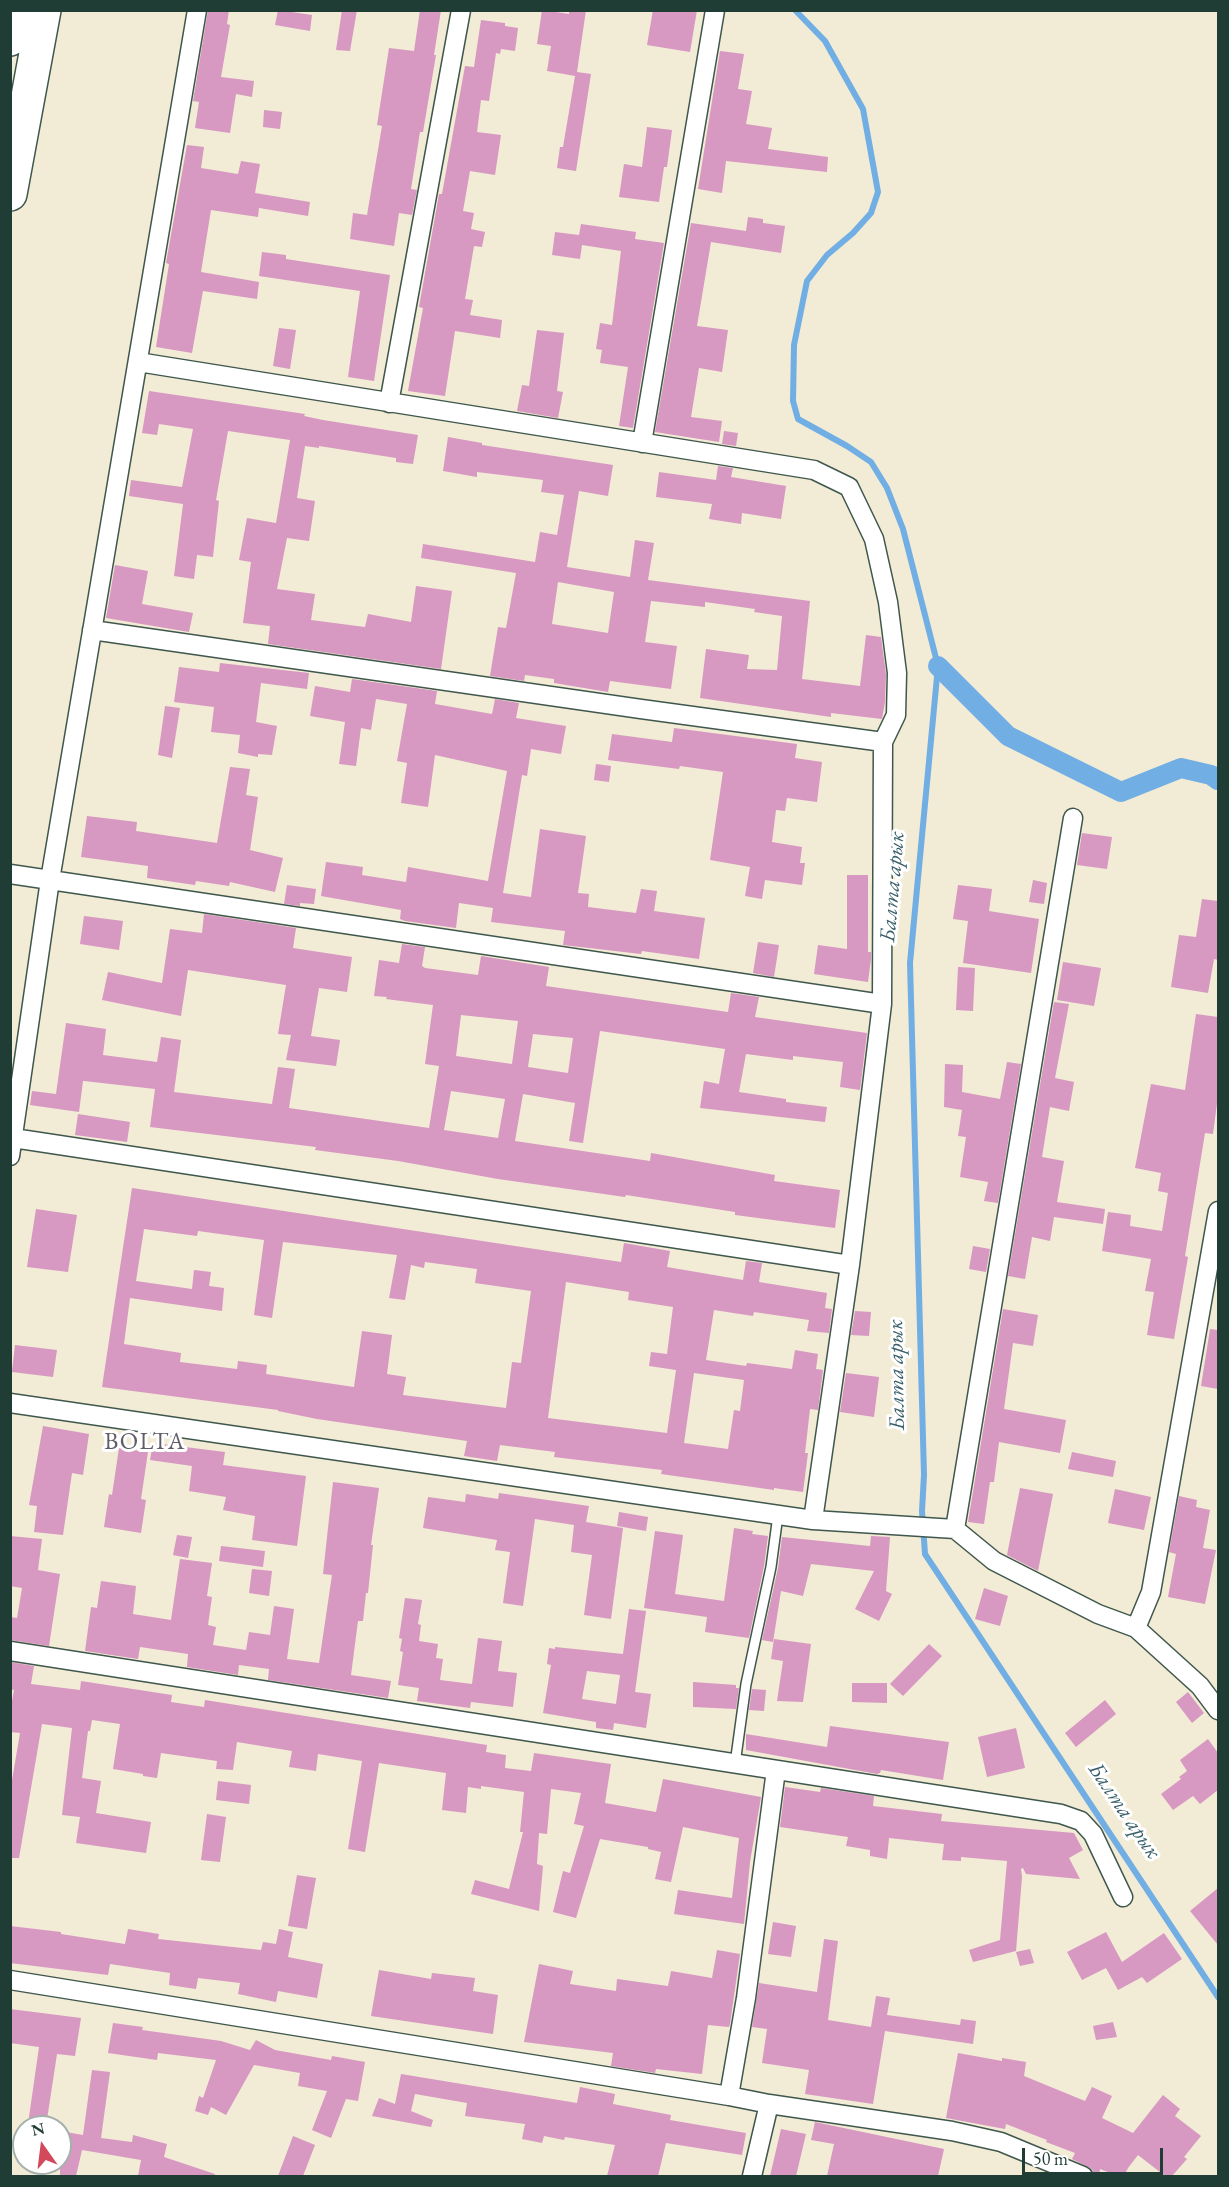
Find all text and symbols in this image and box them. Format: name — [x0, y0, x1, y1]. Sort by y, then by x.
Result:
water label: Балта арык — [875, 831, 911, 943]
water label: Балта арык — [883, 1319, 911, 1431]
district label: BOLTA — [104, 1428, 186, 1456]
water label: Балта арык — [1082, 1758, 1166, 1864]
north arrow — [12, 2115, 72, 2175]
text: N — [29, 2117, 47, 2141]
scale bar — [1025, 2136, 1166, 2174]
text: 50 m — [1033, 2147, 1068, 2170]

